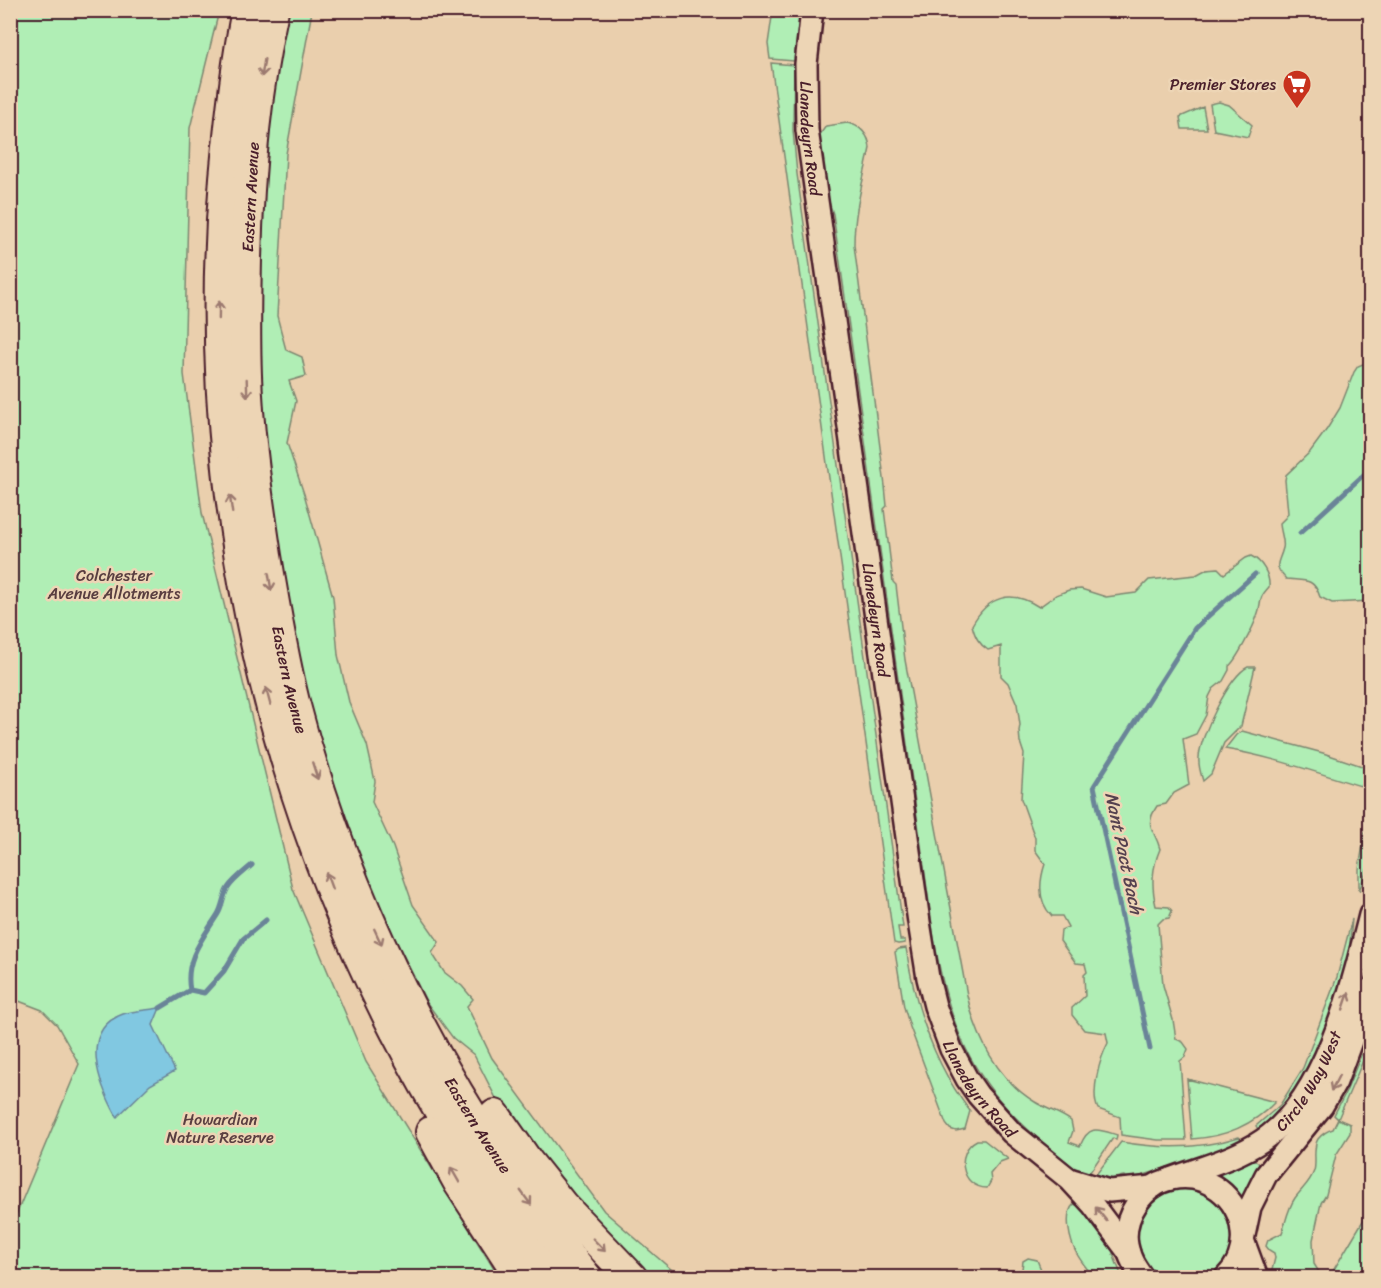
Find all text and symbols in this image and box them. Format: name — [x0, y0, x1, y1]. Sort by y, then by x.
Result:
one-way arrow — [257, 58, 268, 78]
supermarket icon: Premier Stores — [1281, 68, 1313, 110]
place label: Premier Stores — [1170, 70, 1276, 99]
street label: Llanedeyrn Road — [791, 81, 830, 199]
street label: Eastern Avenue — [233, 141, 268, 253]
one-way arrow — [213, 300, 225, 320]
one-way arrow — [241, 378, 252, 398]
one-way arrow — [226, 495, 237, 515]
park label: Colchester Avenue Allotments — [47, 561, 181, 608]
street label: Llanedeyrn Road — [853, 561, 898, 680]
one-way arrow — [265, 571, 276, 591]
street label: Eastern Avenue — [263, 623, 316, 737]
one-way arrow — [262, 687, 273, 706]
one-way arrow — [310, 761, 321, 780]
water label: Nant Pact Bach — [1095, 789, 1153, 918]
one-way arrow — [322, 872, 333, 891]
one-way arrow — [373, 928, 385, 946]
one-way arrow — [1341, 992, 1352, 1011]
street label: Circle Way West — [1268, 1026, 1350, 1139]
street label: Llanedeyrn Road — [934, 1036, 1025, 1146]
street label: Eastern Avenue — [436, 1071, 519, 1180]
one-way arrow — [1328, 1074, 1340, 1092]
park label: Howardian Nature Reserve — [166, 1105, 274, 1152]
one-way arrow — [449, 1167, 460, 1185]
one-way arrow — [520, 1189, 532, 1205]
one-way arrow — [1094, 1206, 1107, 1222]
one-way arrow — [592, 1237, 606, 1252]

